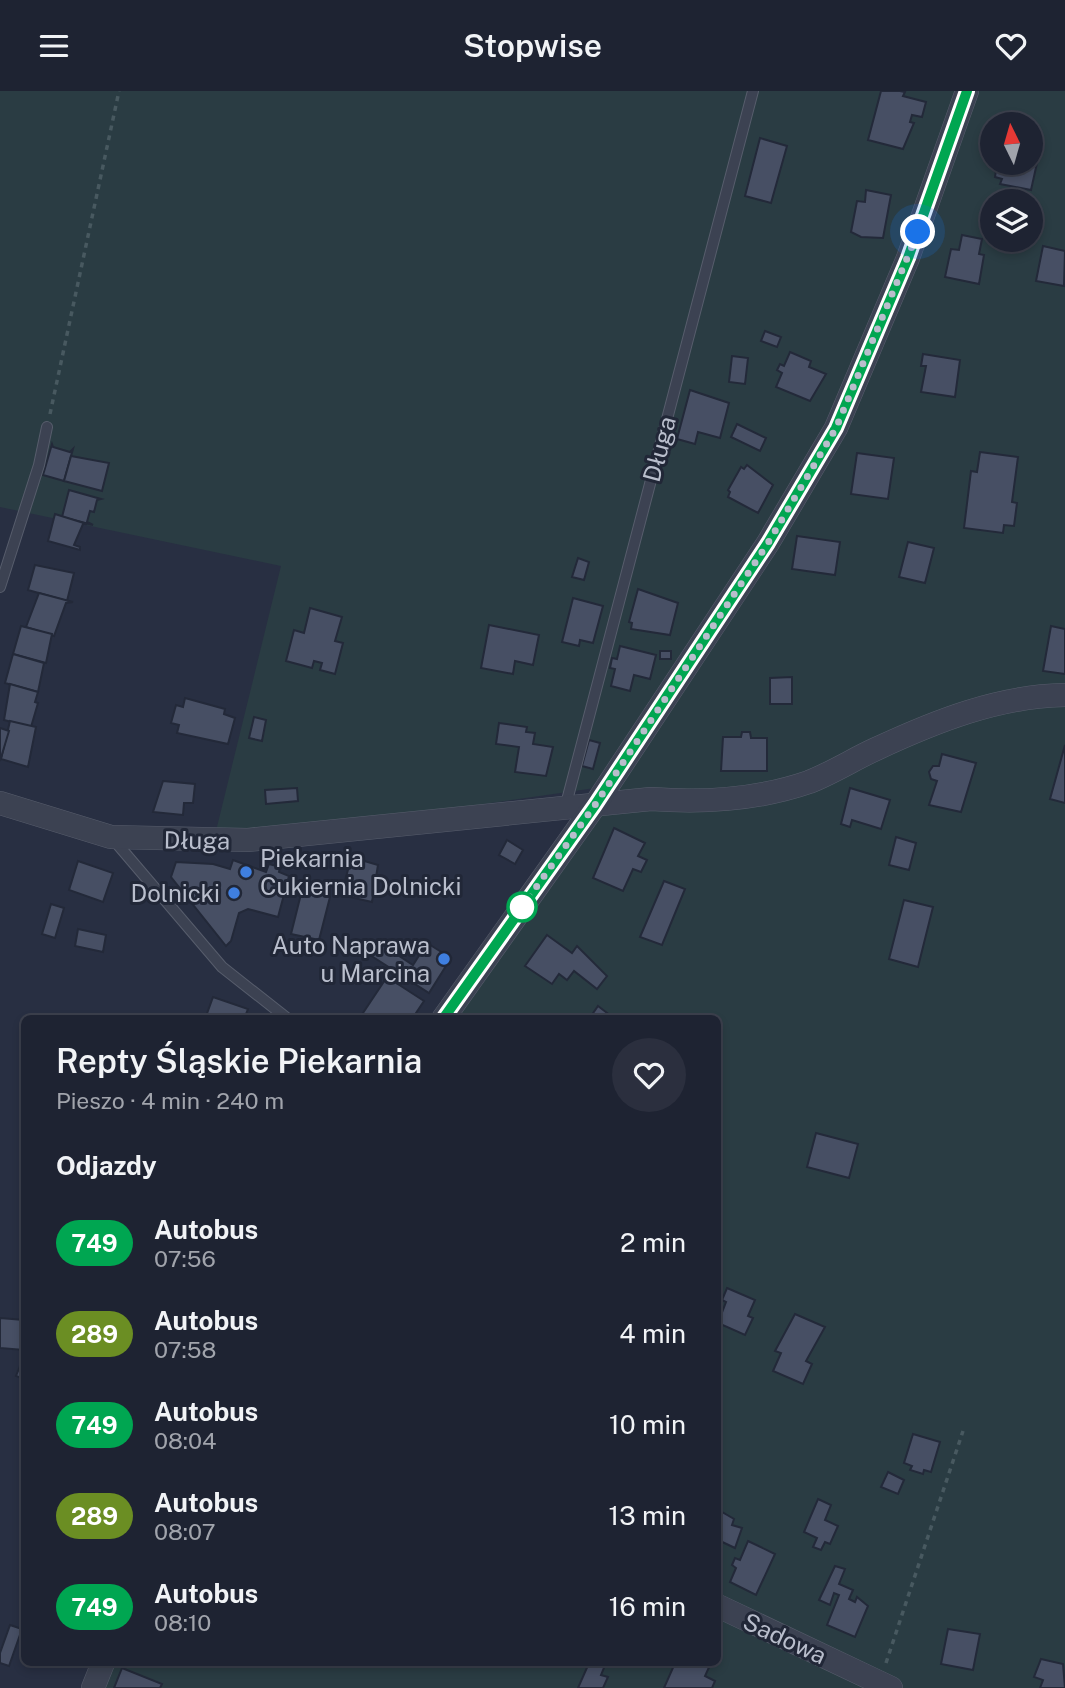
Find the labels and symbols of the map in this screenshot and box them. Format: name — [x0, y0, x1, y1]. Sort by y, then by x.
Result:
north arrow — [980, 112, 1043, 175]
your location — [900, 214, 935, 249]
street label: Długa — [637, 413, 681, 485]
street label: Długa — [164, 825, 230, 855]
place label: Piekarnia Cukiernia Dolnicki — [260, 844, 461, 900]
marker: Piekarnia Cukiernia Dolnicki — [238, 864, 254, 880]
place label: Dolnicki — [131, 879, 220, 907]
marker: Dolnicki — [226, 885, 242, 901]
unlabelled marker — [507, 892, 537, 922]
place label: Auto Naprawa u Marcina — [272, 931, 430, 987]
marker: Auto Naprawa u Marcina — [436, 951, 452, 967]
street label: Sadowa — [739, 1607, 831, 1669]

